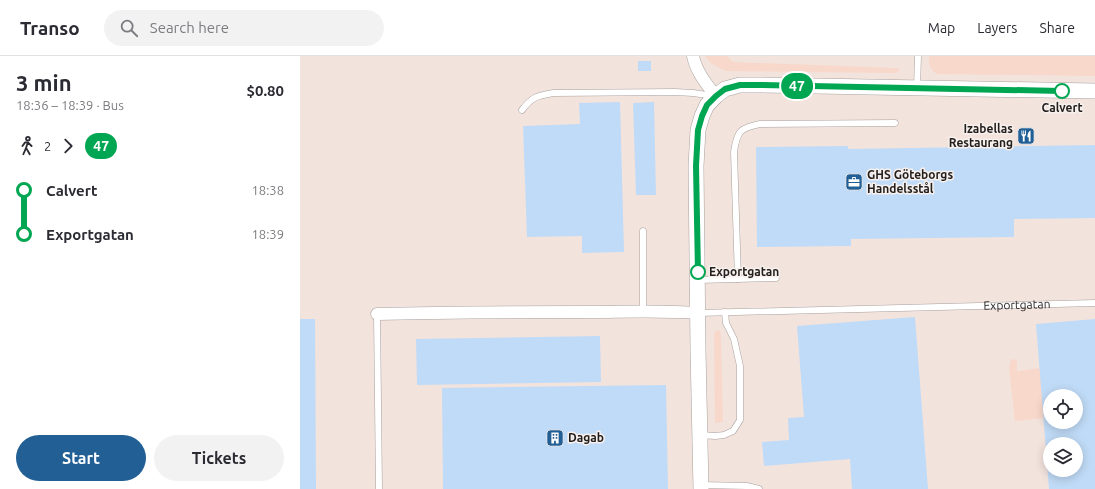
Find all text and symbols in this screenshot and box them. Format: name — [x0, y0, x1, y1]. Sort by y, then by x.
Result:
search box — [104, 10, 384, 46]
text: Transo — [20, 17, 80, 39]
icon: search — [118, 17, 140, 39]
text: Search here — [150, 19, 229, 36]
text: Map — [928, 20, 955, 36]
text: Layers — [977, 20, 1017, 36]
text: Share — [1039, 20, 1075, 36]
text: 3 min — [16, 70, 72, 95]
line badge: 47 — [779, 73, 815, 99]
text: 47 — [789, 78, 805, 94]
text: $0.80 — [246, 82, 284, 99]
marker: Calvert — [1054, 83, 1070, 99]
text: 18:36 – 18:39 · Bus — [16, 98, 124, 112]
place label: Calvert — [1041, 101, 1083, 114]
place label: Izabellas Restaurang — [949, 122, 1013, 149]
restaurant icon: Izabellas Restaurang — [1016, 126, 1036, 146]
icon: walk — [16, 135, 38, 157]
icon: forward — [57, 135, 79, 157]
text: 47 — [93, 138, 109, 154]
text: 2 — [44, 139, 51, 153]
place label: GHS Göteborgs Handelsstål — [867, 168, 953, 195]
office icon: GHS Göteborgs Handelsstål — [844, 172, 864, 192]
text: Calvert — [46, 182, 97, 199]
text: 18:38 — [251, 183, 284, 197]
text: Exportgatan — [46, 226, 134, 243]
text: 18:39 — [251, 227, 284, 241]
marker: Exportgatan — [690, 264, 706, 280]
place label: Exportgatan — [709, 265, 779, 278]
street label: Exportgatan — [983, 297, 1051, 312]
map controls — [1043, 389, 1083, 477]
button: locate — [1043, 389, 1083, 429]
building icon: Dagab — [545, 428, 565, 448]
place label: Dagab — [568, 431, 604, 444]
button: Start — [16, 435, 146, 481]
button: Tickets — [154, 435, 284, 481]
button: layers — [1043, 437, 1083, 477]

